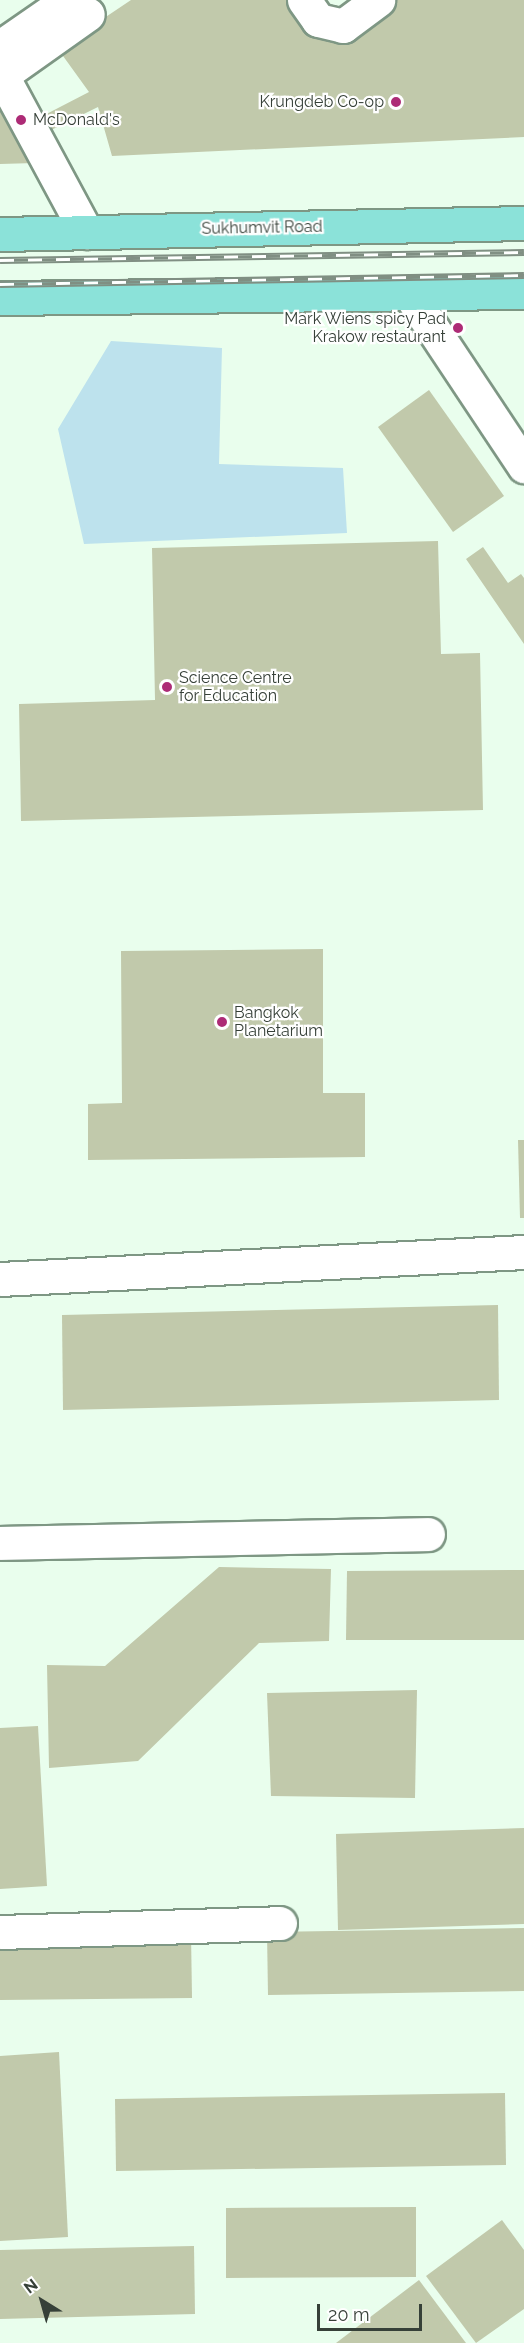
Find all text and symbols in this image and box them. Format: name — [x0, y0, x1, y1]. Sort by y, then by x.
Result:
place label: Krungdeb Co-op — [259, 92, 384, 112]
marker: Krungdeb Co-op — [389, 95, 403, 109]
place label: McDonald's — [33, 110, 120, 130]
marker: McDonald's — [14, 113, 28, 127]
street label: Sukhumvit Road — [201, 217, 323, 239]
place label: Mark Wiens spicy Pad Krakow restaurant — [283, 309, 446, 347]
marker: Mark Wiens spicy Pad Krakow restaurant — [451, 321, 465, 335]
place label: Science Centre for Education — [179, 668, 292, 706]
marker: Science Centre for Education — [160, 680, 174, 694]
place label: Bangkok Planetarium — [234, 1003, 323, 1041]
marker: Bangkok Planetarium — [215, 1015, 229, 1029]
north arrow — [12, 2271, 72, 2331]
text: N — [20, 2275, 41, 2297]
scale bar — [320, 2292, 425, 2330]
text: 20 m — [328, 2304, 370, 2325]

